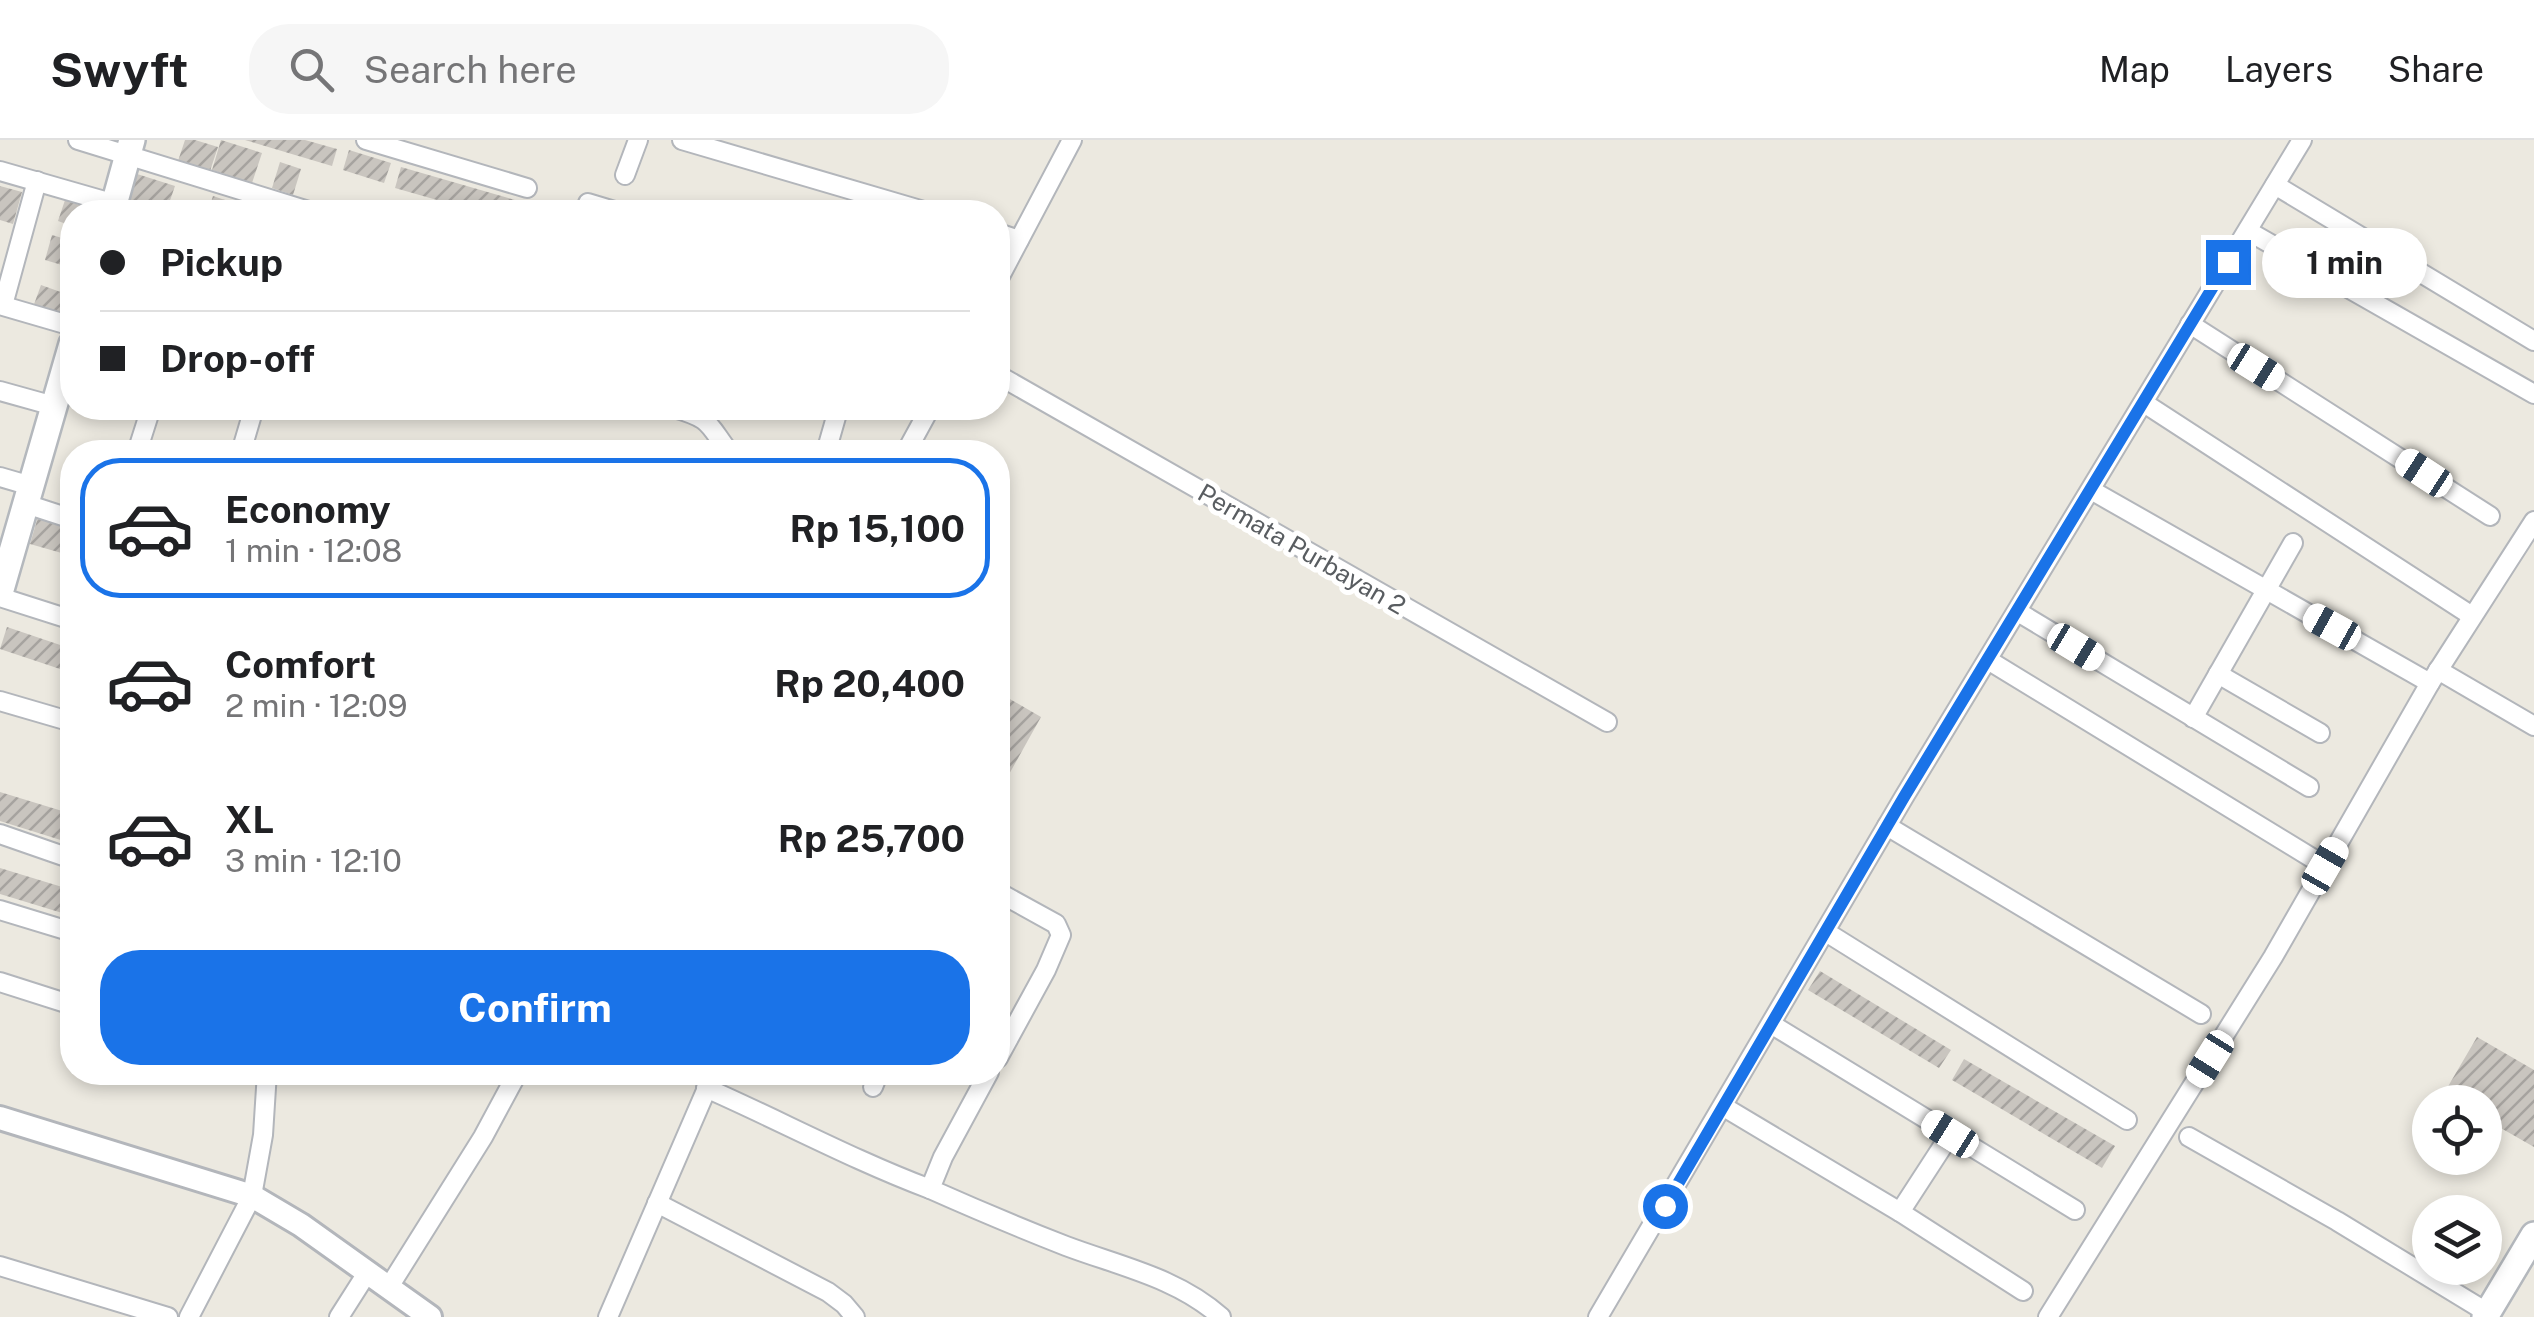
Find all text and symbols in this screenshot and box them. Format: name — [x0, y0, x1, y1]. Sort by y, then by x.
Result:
search box — [249, 24, 949, 114]
text: Swyft — [50, 41, 189, 98]
icon: search — [284, 42, 339, 97]
text: Search here — [364, 47, 577, 92]
text: Map — [2099, 49, 2170, 90]
text: Layers — [2225, 49, 2333, 90]
text: Share — [2388, 49, 2484, 90]
callout: 1 min — [2263, 227, 2428, 297]
text: Pickup — [160, 240, 283, 285]
route end — [2206, 240, 2251, 285]
text: 1 min — [2306, 244, 2383, 281]
text: Drop-off — [160, 336, 315, 381]
car — [2223, 338, 2289, 396]
car — [2391, 444, 2457, 502]
street label: Permata Purbayan 2 — [1193, 477, 1411, 621]
icon: car — [105, 483, 195, 573]
text: Economy — [225, 487, 391, 532]
text: Rp 15,100 — [790, 506, 965, 551]
text: 1 min · 12:08 — [225, 532, 402, 569]
car — [2298, 599, 2366, 655]
car — [2043, 619, 2109, 675]
icon: car — [105, 638, 195, 728]
text: Comfort — [225, 642, 376, 687]
text: Rp 20,400 — [774, 661, 965, 706]
text: 2 min · 12:09 — [225, 687, 407, 724]
icon: car — [105, 793, 195, 883]
text: XL — [225, 797, 274, 842]
text: Rp 25,700 — [778, 816, 965, 861]
car — [2297, 833, 2353, 899]
text: 3 min · 12:10 — [225, 842, 402, 879]
button: Confirm — [100, 950, 970, 1065]
car — [2181, 1026, 2239, 1092]
map controls — [2412, 1085, 2502, 1285]
button: locate — [2412, 1085, 2502, 1175]
car — [1917, 1105, 1983, 1163]
route start — [1643, 1184, 1688, 1229]
button: layers — [2412, 1195, 2502, 1285]

